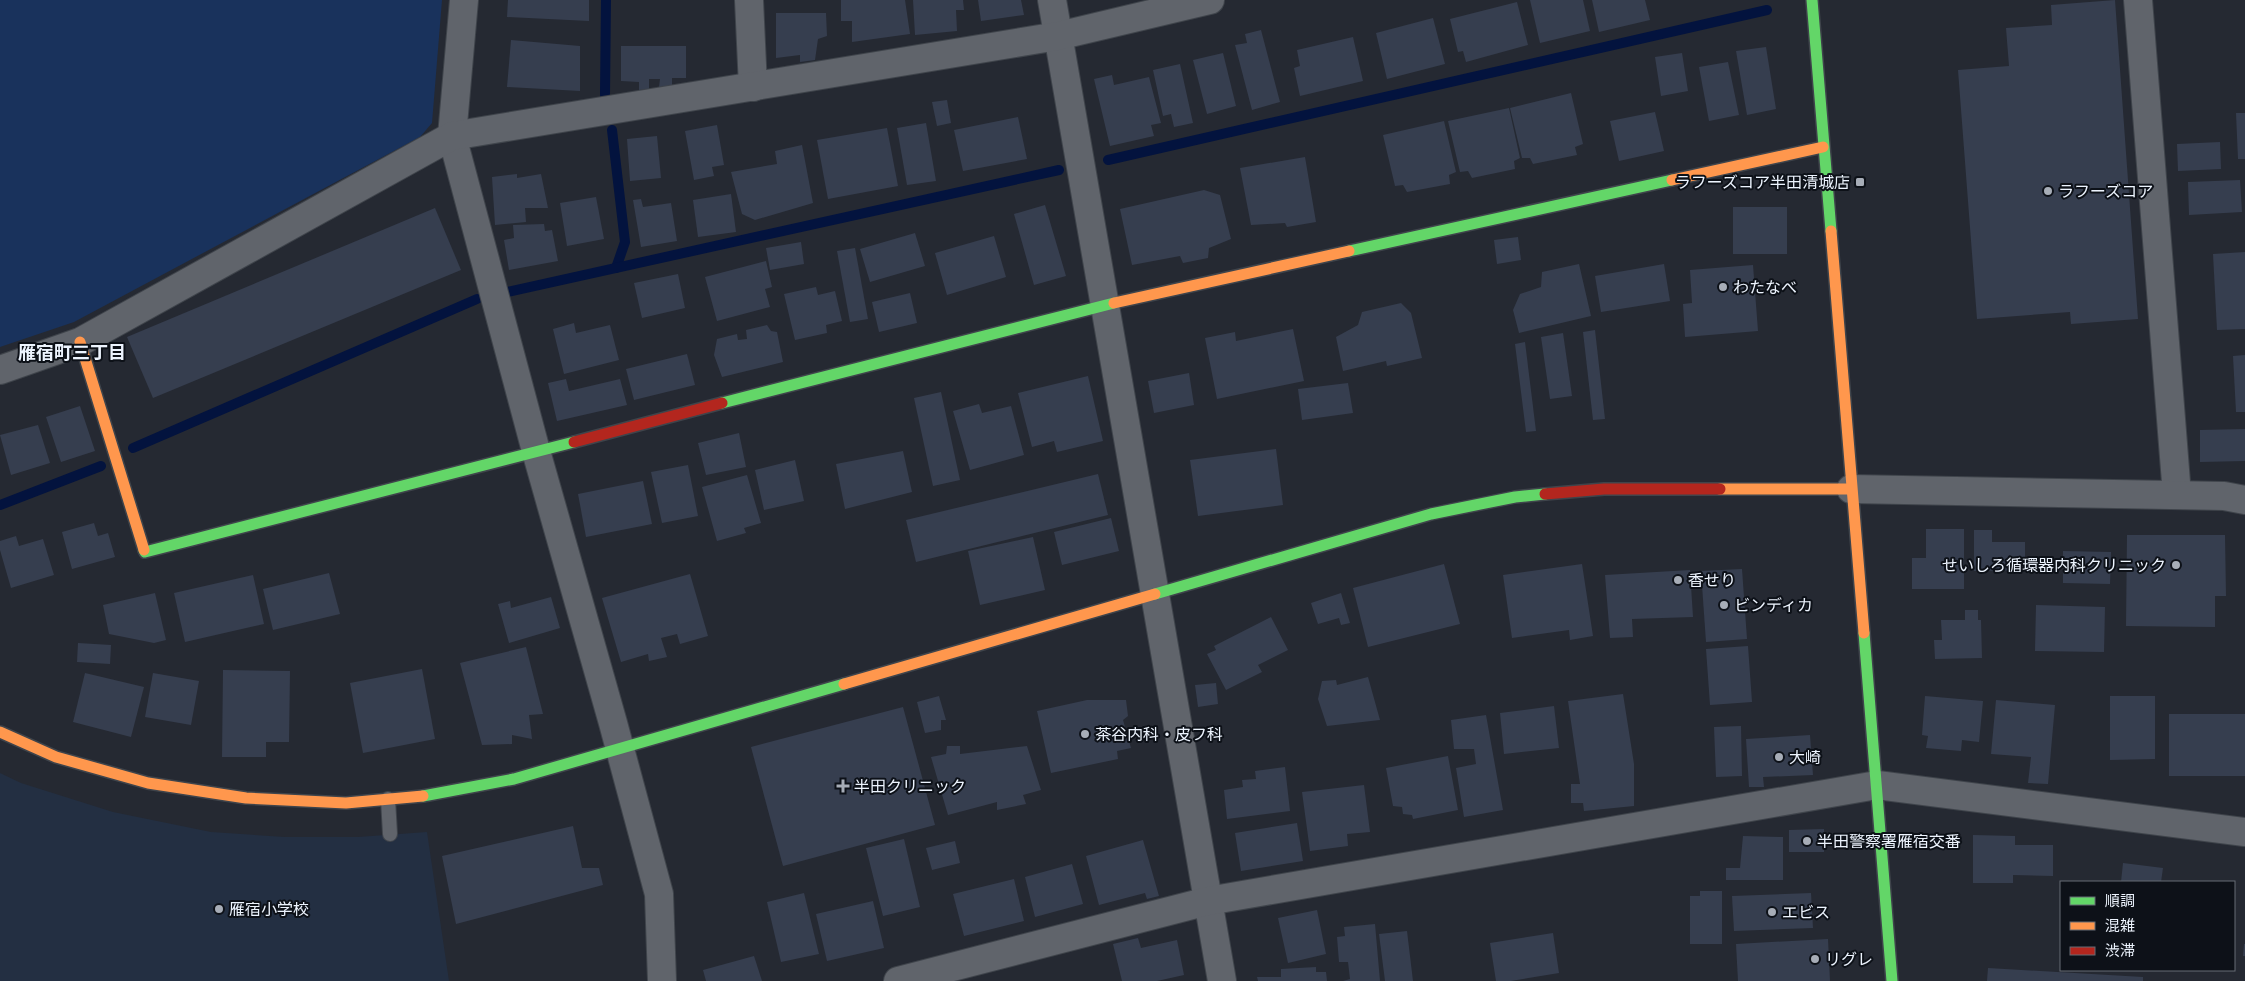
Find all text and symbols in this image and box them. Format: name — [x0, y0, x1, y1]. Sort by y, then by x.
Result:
place label: ラフーズコア半田清城店 — [1675, 173, 1850, 192]
marker: ラフーズコア半田清城店 — [1854, 176, 1866, 188]
place label: ラフーズコア — [2058, 182, 2153, 201]
marker: ラフーズコア — [2042, 185, 2054, 197]
place label: わたなべ — [1733, 278, 1797, 297]
marker: わたなべ — [1717, 281, 1729, 293]
district label: 雁宿町三丁目 — [18, 342, 126, 364]
place label: せいしろ循環器内科クリニック — [1942, 556, 2166, 575]
marker: せいしろ循環器内科クリニック — [2170, 559, 2182, 571]
place label: 香せり — [1688, 571, 1736, 590]
marker: 香せり — [1672, 574, 1684, 586]
place label: ビンディカ — [1734, 596, 1813, 615]
marker: ビンディカ — [1718, 599, 1730, 611]
place label: 茶谷内科・皮フ科 — [1095, 725, 1223, 744]
marker: 茶谷内科・皮フ科 — [1079, 728, 1091, 740]
place label: 大崎 — [1789, 748, 1821, 767]
marker: 大崎 — [1773, 751, 1785, 763]
place label: 半田クリニック — [854, 777, 966, 796]
marker: 半田クリニック — [836, 779, 850, 793]
place label: 半田警察署雁宿交番 — [1817, 832, 1961, 851]
marker: 半田警察署雁宿交番 — [1801, 835, 1813, 847]
legend — [2060, 881, 2235, 971]
text: 順調 — [2105, 892, 2135, 910]
place label: 雁宿小学校 — [229, 900, 309, 919]
marker: 雁宿小学校 — [213, 903, 225, 915]
place label: エビス — [1782, 903, 1830, 922]
marker: エビス — [1766, 906, 1778, 918]
text: 混雑 — [2105, 917, 2135, 935]
text: 渋滞 — [2105, 942, 2135, 960]
place label: リグレ — [1825, 950, 1873, 969]
marker: リグレ — [1809, 953, 1821, 965]

